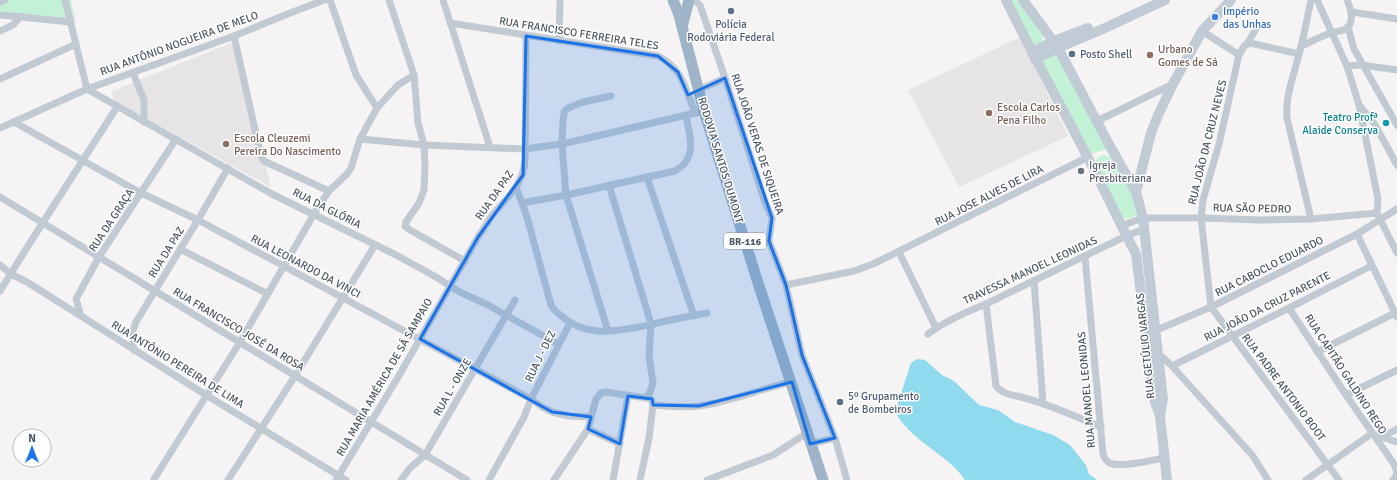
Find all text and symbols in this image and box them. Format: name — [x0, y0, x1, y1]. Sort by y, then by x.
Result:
place label: Império das Unhas — [1223, 5, 1272, 31]
marker: Polícia Rodoviária Federal — [726, 6, 736, 16]
street label: RUA ANTÔNIO NOGUEIRA DE MELO — [98, 8, 260, 78]
marker: Império das Unhas — [1210, 12, 1220, 22]
street label: RUA FRANCISCO FERREIRA TELES — [498, 14, 660, 53]
place label: Polícia Rodoviária Federal — [687, 18, 775, 44]
place label: Urbano Gomes de Sá — [1158, 43, 1218, 69]
place label: Posto Shell — [1080, 48, 1132, 61]
marker: Posto Shell — [1067, 49, 1077, 59]
marker: Urbano Gomes de Sá — [1145, 50, 1155, 60]
street label: RUA JOÃO VERAS DE SIQUEIRA — [729, 72, 787, 217]
street label: RUA JOÃO DA CRUZ NEVES — [1186, 78, 1229, 206]
street label: RODOVIA SANTOS DUMONT — [695, 95, 746, 225]
place label: Escola Carlos Pena Filho — [997, 101, 1060, 127]
marker: Escola Carlos Pena Filho — [984, 108, 994, 118]
place label: Teatro Profª Alaide Conserva — [1302, 111, 1378, 137]
marker: Teatro Profª Alaide Conserva — [1381, 118, 1391, 128]
place label: Escola Cleuzemi Pereira Do Nascimento — [234, 132, 341, 158]
marker: Escola Cleuzemi Pereira Do Nascimento — [221, 139, 231, 149]
place label: Igreja Presbiteriana — [1089, 159, 1152, 185]
street label: RUA JOSE ALVES DE LIRA — [933, 162, 1046, 228]
marker: Igreja Presbiteriana — [1076, 166, 1086, 176]
street label: RUA DA PAZ — [473, 168, 516, 223]
street label: RUA DA GLÓRIA — [290, 185, 364, 231]
street label: RUA DA GRAÇA — [86, 186, 137, 254]
street label: RUA SÃO PEDRO — [1213, 201, 1291, 216]
street label: RUA DA PAZ — [146, 224, 187, 280]
street label: RUA LEONARDO DA VINCI — [249, 232, 363, 301]
road number: BR-116 — [724, 233, 766, 249]
street label: RUA CABOCLO EDUARDO — [1213, 233, 1326, 299]
street label: TRAVESSA MANOEL LEONIDAS — [961, 234, 1099, 307]
street label: RUA JOÃO DA CRUZ PARENTE — [1202, 269, 1333, 344]
street label: RUA FRANCISCO JOSÉ DA ROSA — [171, 284, 308, 374]
street label: RUA GETÚLIO VARGAS — [1132, 292, 1158, 400]
street label: RUA MARIA AMÉRICA DE SÁ SAMPAIO — [333, 295, 435, 459]
street label: RUA CAPITÃO GALDINO REGO — [1302, 312, 1389, 437]
street label: RUA ANTÔNIO PEREIRA DE LIMA — [109, 317, 247, 411]
street label: RUA J - DEZ — [522, 328, 559, 384]
street label: RUA MANOEL LEONIDAS — [1075, 331, 1098, 449]
street label: RUA PADRE ANTONIO BOOT — [1239, 331, 1328, 444]
street label: RUA L - ONZE — [431, 356, 474, 418]
place label: 5º Grupamento de Bombeiros — [848, 390, 919, 416]
marker: 5º Grupamento de Bombeiros — [835, 397, 845, 407]
north arrow — [12, 428, 52, 468]
text: N — [28, 432, 36, 445]

